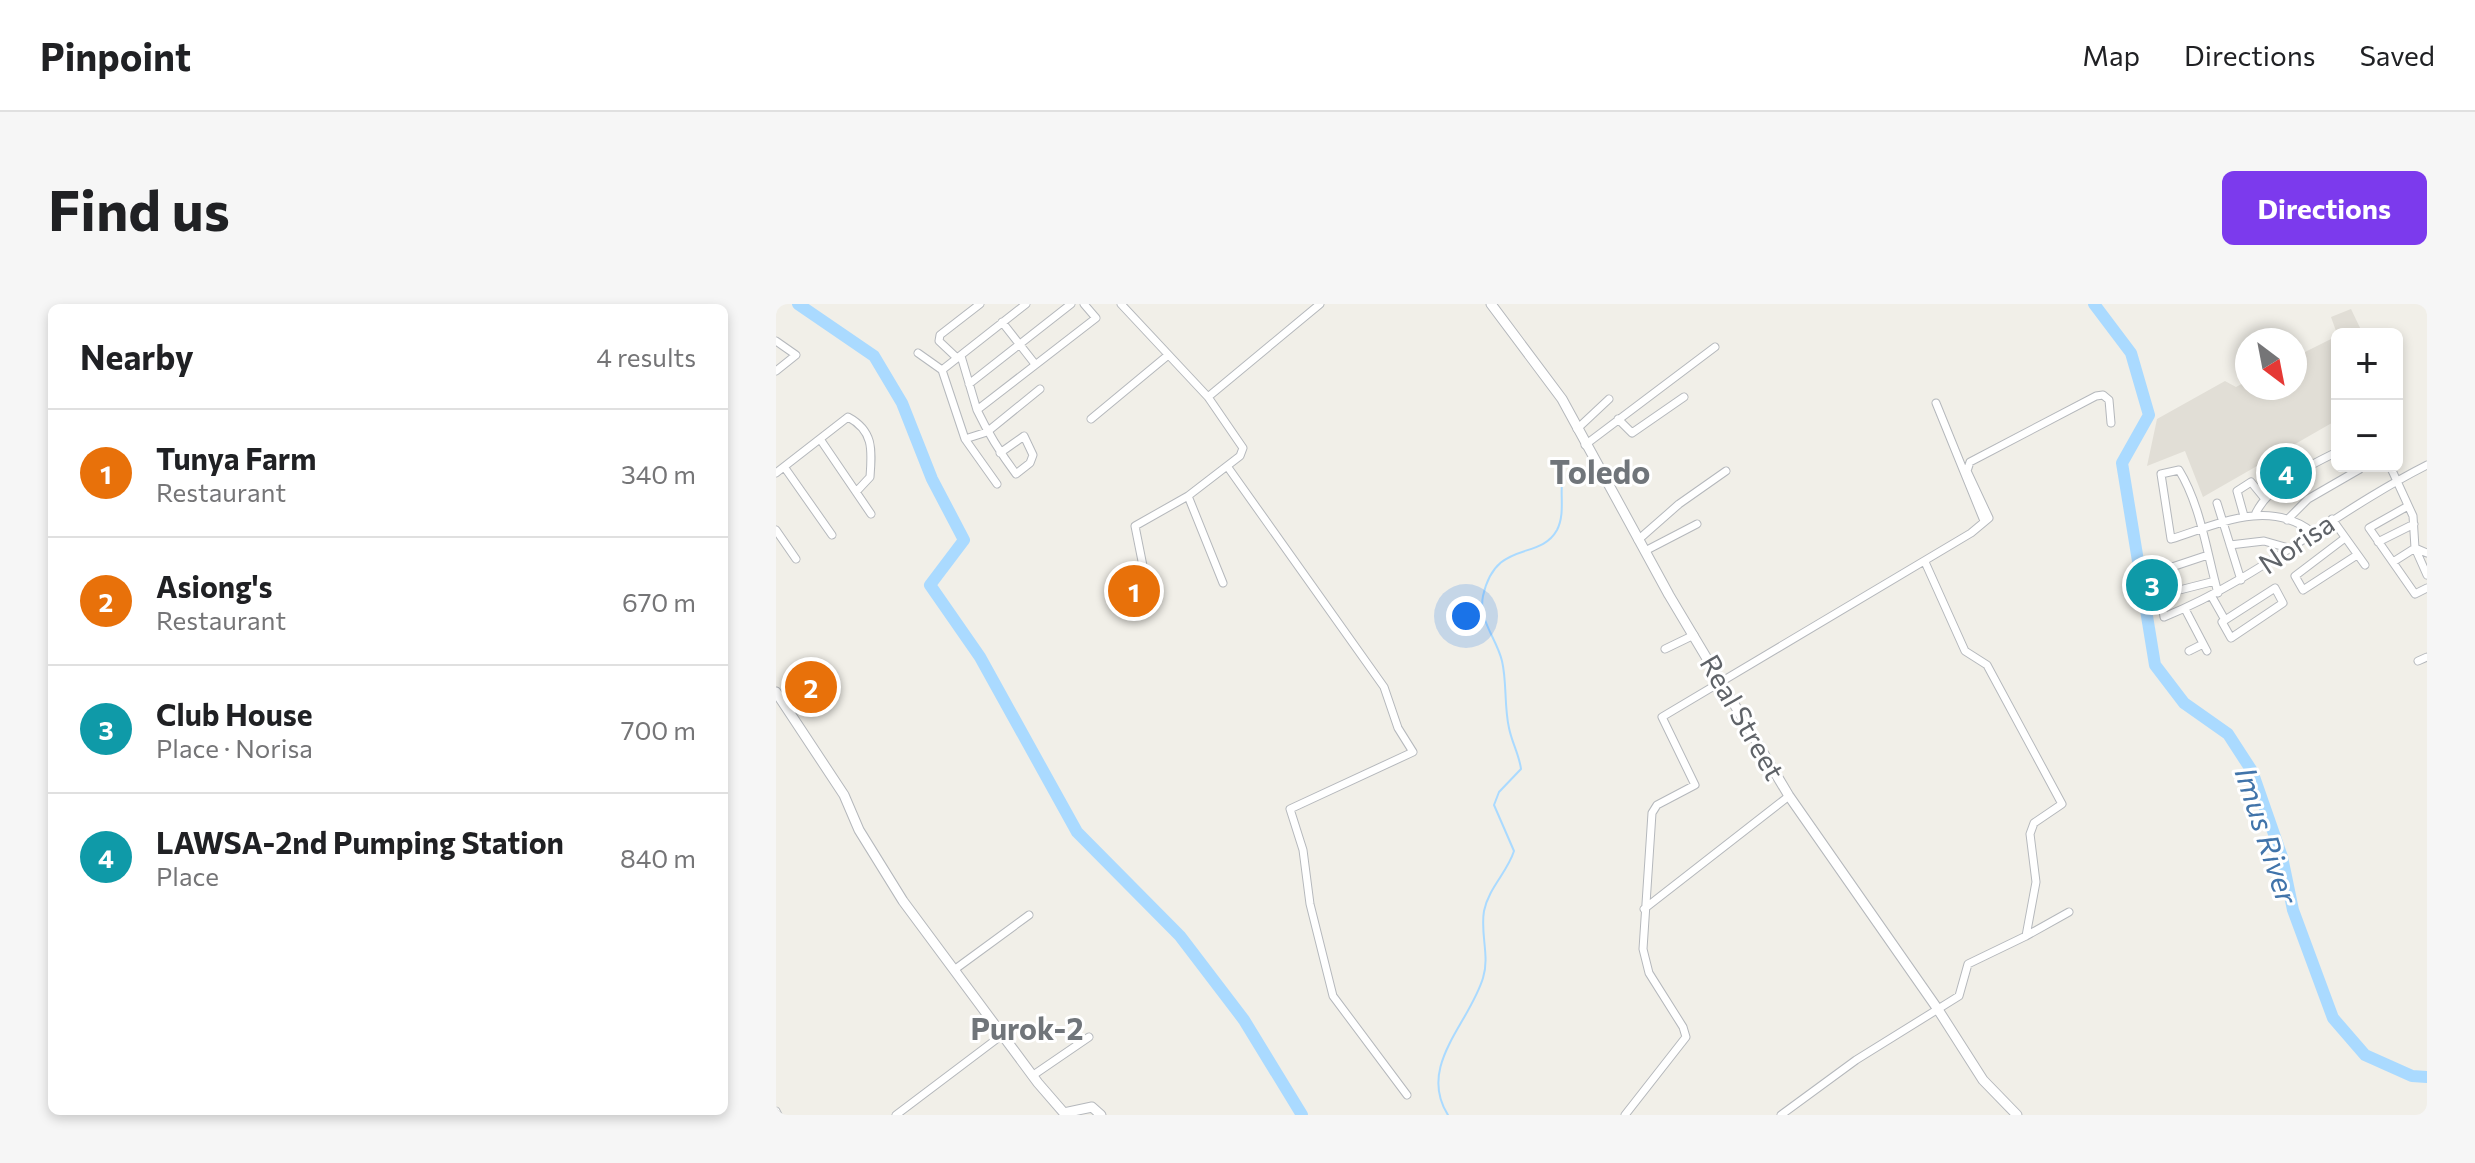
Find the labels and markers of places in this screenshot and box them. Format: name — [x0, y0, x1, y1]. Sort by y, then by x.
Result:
pin: 4 — [2260, 443, 2312, 503]
pin: 3 — [2126, 555, 2178, 615]
pin: 1 — [1108, 561, 1160, 621]
pin: 2 — [785, 657, 837, 717]

